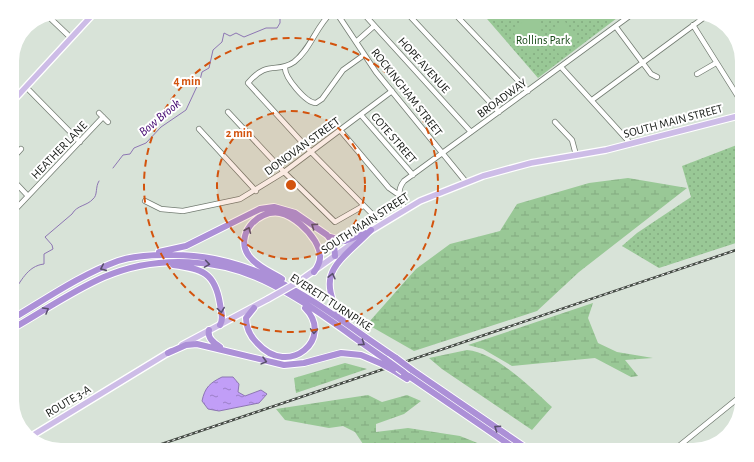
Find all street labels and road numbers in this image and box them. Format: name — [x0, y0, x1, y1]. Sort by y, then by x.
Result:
street label: HOPE AVENUE — [396, 35, 452, 95]
street label: ROCKINGHAM STREET — [369, 46, 445, 138]
street label: BROADWAY — [475, 76, 530, 120]
street label: SOUTH MAIN STREET — [622, 102, 724, 140]
street label: COTE STREET — [369, 110, 419, 166]
street label: DONOVAN STREET — [262, 115, 342, 177]
street label: HEATHER LANE — [29, 119, 89, 181]
street label: SOUTH MAIN STREET — [319, 190, 411, 256]
street label: EVERETT TURNPIKE — [288, 271, 374, 333]
street label: ROUTE 3-A — [43, 383, 93, 419]

